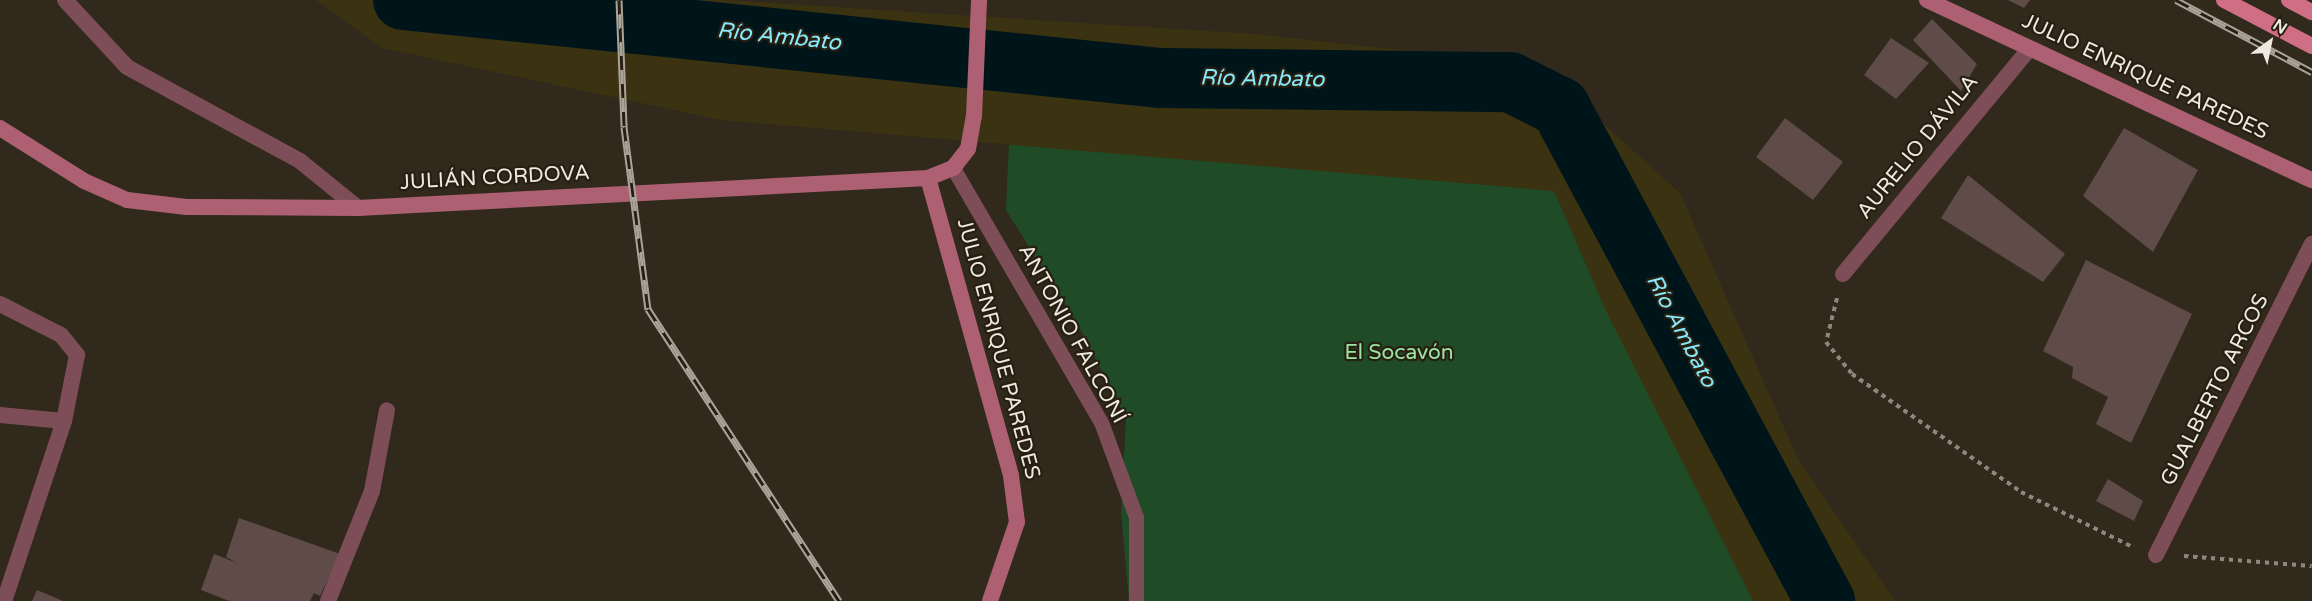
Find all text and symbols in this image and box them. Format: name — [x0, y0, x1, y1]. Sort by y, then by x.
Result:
street label: JULIO ENRIQUE PAREDES — [2018, 9, 2272, 145]
north arrow — [2240, 12, 2300, 72]
text: N — [2269, 15, 2291, 39]
water label: Río Ambato — [716, 17, 842, 57]
water label: Río Ambato — [1200, 65, 1324, 93]
street label: AURELIO DÁVILA — [1852, 70, 1984, 224]
street label: JULIÁN CORDOVA — [400, 160, 590, 196]
street label: JULIO ENRIQUE PAREDES — [951, 216, 1045, 482]
street label: ANTONIO FALCONÍ — [1012, 240, 1132, 428]
water label: Río Ambato — [1640, 270, 1722, 392]
street label: GUALBERTO ARCOS — [2156, 290, 2274, 490]
park label: El Socavón — [1344, 340, 1454, 366]

